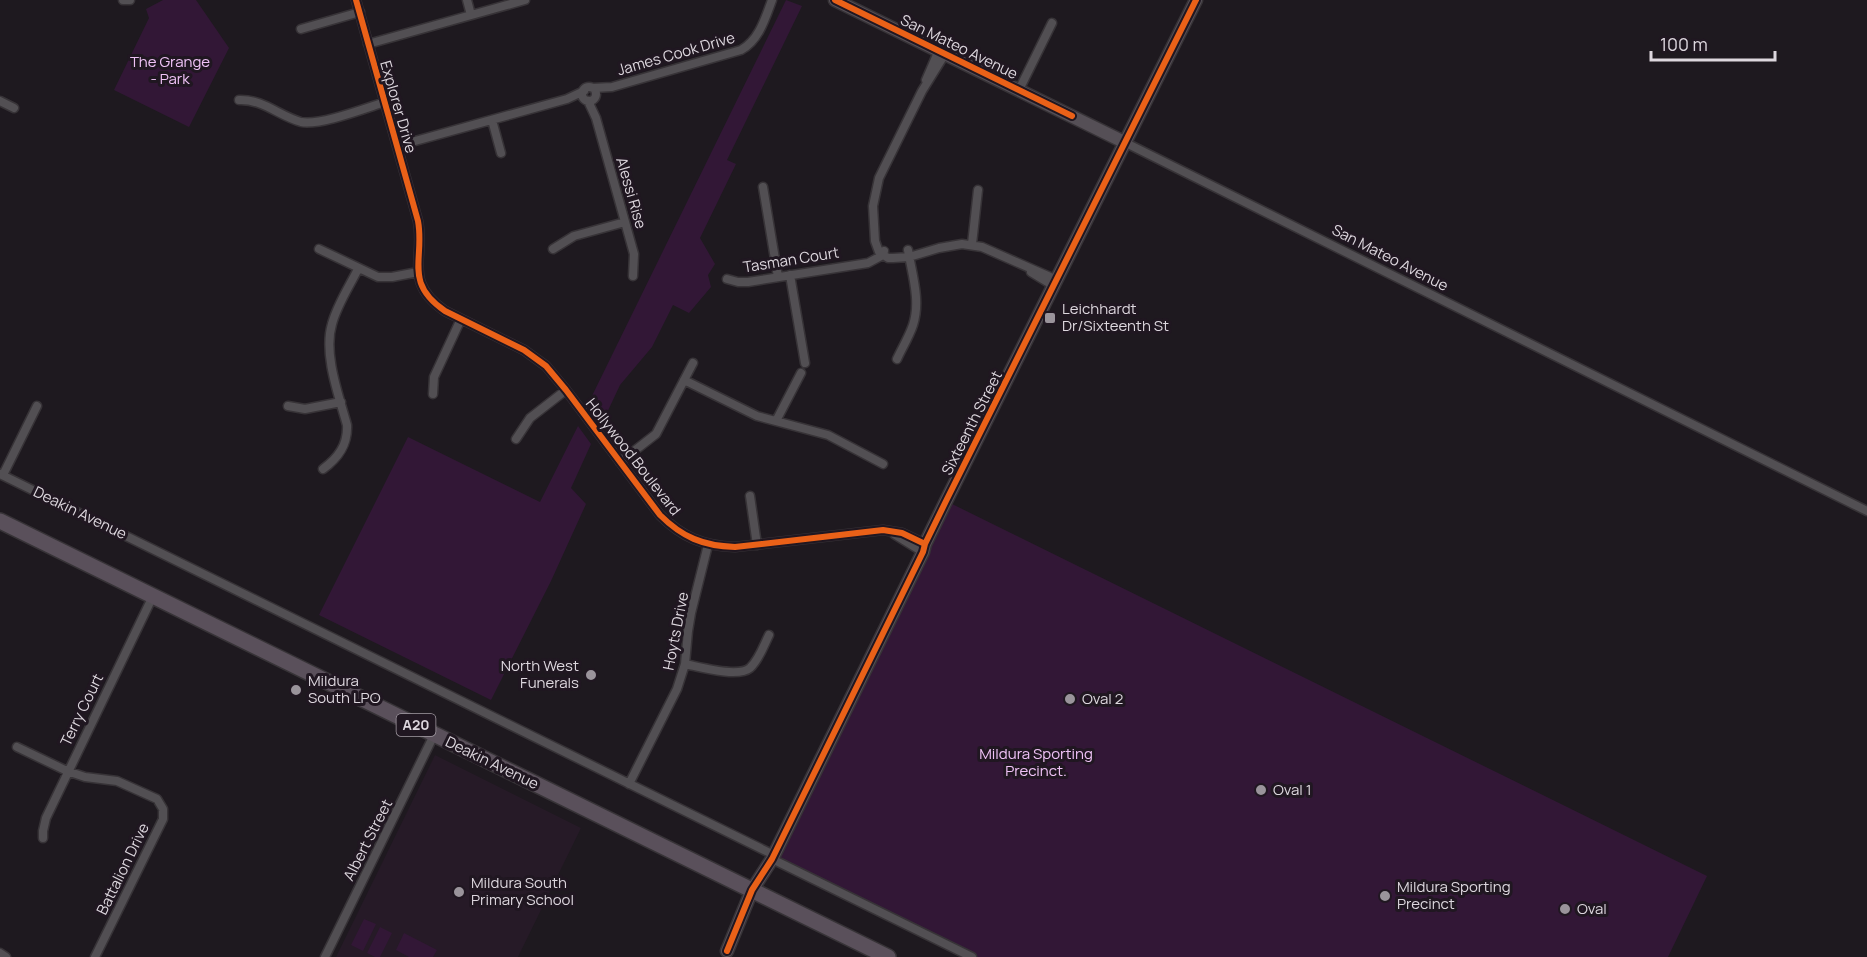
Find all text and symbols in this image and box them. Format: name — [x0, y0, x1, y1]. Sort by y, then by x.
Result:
street label: San Mateo Avenue — [897, 9, 1022, 84]
scale bar — [1651, 24, 1776, 62]
street label: James Cook Drive — [615, 27, 737, 80]
text: 100 m — [1660, 32, 1708, 56]
park label: The Grange - Park — [130, 51, 210, 89]
street label: Explorer Drive — [375, 58, 422, 156]
street label: Alessi Rise — [611, 155, 652, 231]
street label: San Mateo Avenue — [1328, 219, 1452, 296]
street label: Tasman Court — [741, 242, 840, 277]
place label: Leichhardt Dr/Sixteenth St — [1062, 298, 1169, 336]
marker: Leichhardt Dr/Sixteenth St — [1043, 311, 1057, 325]
street label: Sixteenth Street — [936, 367, 1007, 479]
street label: Hollywood Boulevard — [581, 394, 686, 520]
street label: Deakin Avenue — [30, 481, 131, 544]
street label: Hoyts Drive — [658, 590, 693, 672]
place label: North West Funerals — [501, 655, 579, 693]
marker: North West Funerals — [584, 668, 598, 682]
street label: Terry Court — [55, 670, 108, 749]
place label: Mildura South LPO — [308, 670, 381, 708]
marker: Mildura South LPO — [289, 683, 303, 697]
place label: Oval 2 — [1082, 688, 1123, 709]
marker: Oval 2 — [1063, 692, 1077, 706]
road number: A20 — [396, 714, 436, 736]
street label: Deakin Avenue — [442, 731, 543, 794]
park label: Mildura Sporting Precinct. — [979, 743, 1093, 781]
place label: Oval 1 — [1273, 779, 1312, 800]
marker: Oval 1 — [1254, 783, 1268, 797]
street label: Albert Street — [338, 795, 397, 884]
street label: Battalion Drive — [91, 819, 154, 918]
place label: Mildura South Primary School — [471, 872, 574, 910]
place label: Mildura Sporting Precinct — [1397, 876, 1511, 914]
marker: Mildura South Primary School — [452, 885, 466, 899]
marker: Mildura Sporting Precinct — [1378, 889, 1392, 903]
place label: Oval — [1577, 898, 1607, 919]
marker: Oval — [1558, 902, 1572, 916]

